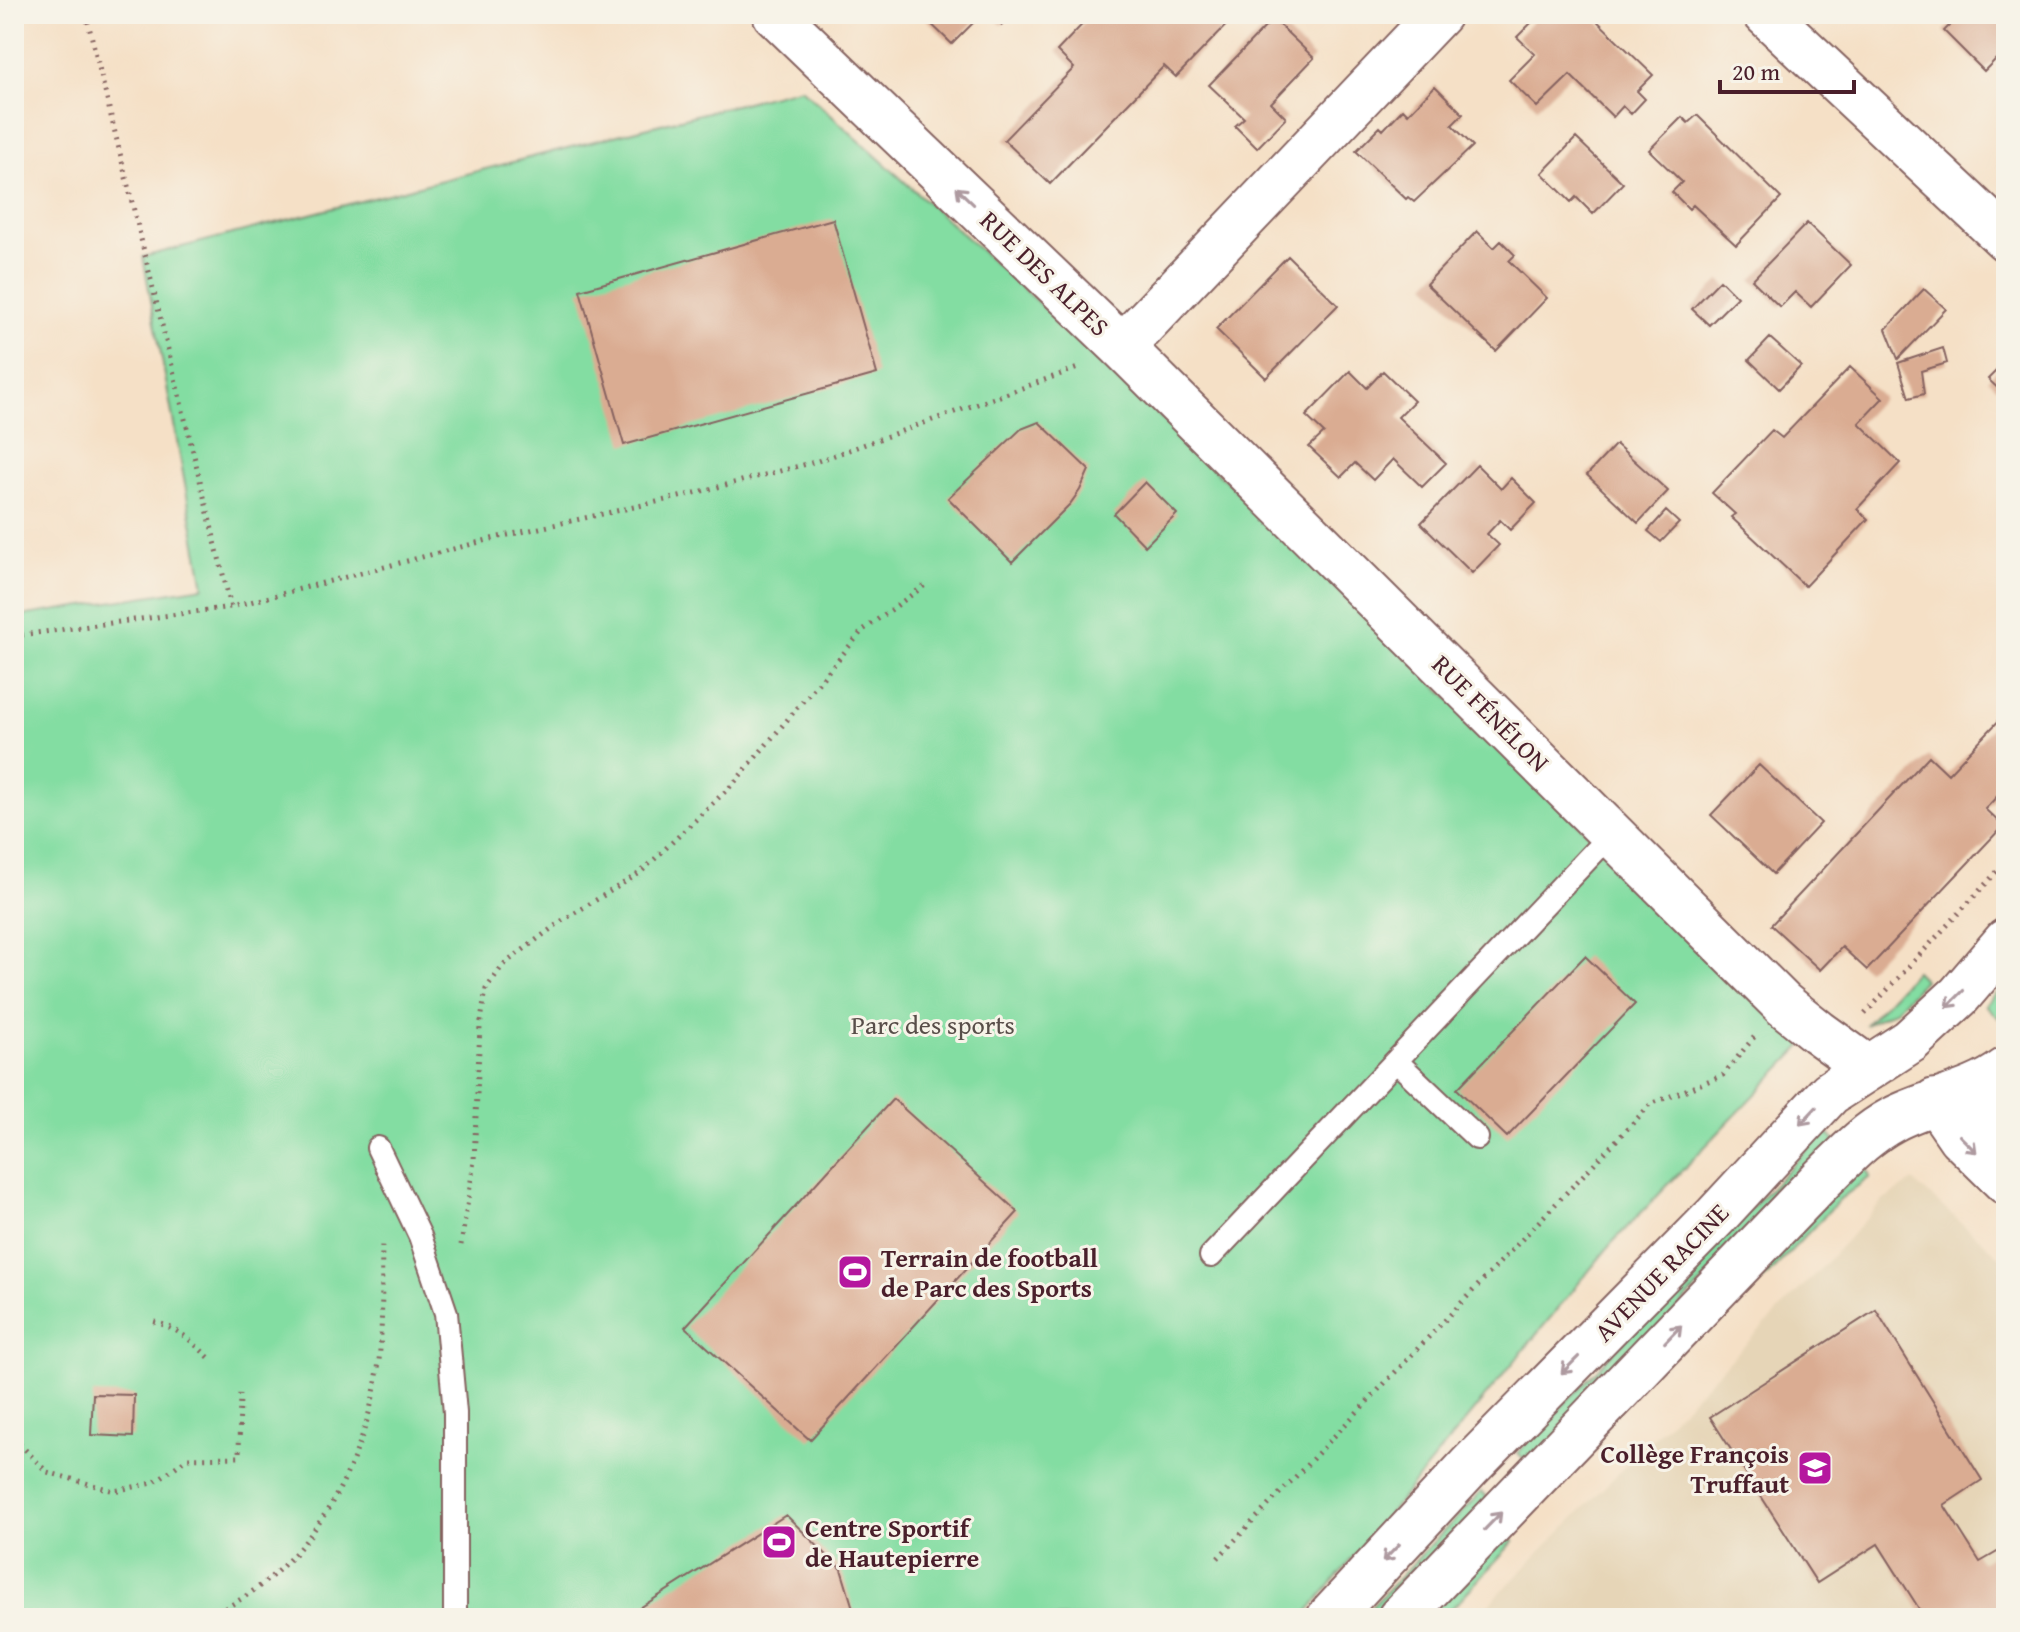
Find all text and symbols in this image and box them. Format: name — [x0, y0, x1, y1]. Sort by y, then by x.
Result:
scale bar — [1720, 44, 1854, 94]
text: 20 m — [1732, 54, 1780, 89]
one-way arrow — [956, 187, 975, 206]
street label: RUE DES ALPES — [972, 201, 1118, 345]
street label: RUE FÉNÉLON — [1423, 645, 1559, 781]
one-way arrow — [1945, 989, 1965, 1009]
park label: Parc des sports — [851, 1005, 1015, 1044]
one-way arrow — [1800, 1106, 1818, 1126]
one-way arrow — [1958, 1134, 1977, 1153]
street label: AVENUE RACINE — [1585, 1194, 1737, 1350]
place label: Terrain de football de Parc des Sports — [881, 1238, 1098, 1307]
sports icon: Terrain de football de Parc des Sports — [836, 1253, 874, 1291]
one-way arrow — [1663, 1324, 1681, 1344]
one-way arrow — [1561, 1355, 1580, 1374]
place label: Collège François Truffaut — [1600, 1434, 1789, 1503]
school or university icon: Collège François Truffaut — [1796, 1449, 1834, 1487]
place label: Centre Sportif de Hautepierre — [805, 1508, 979, 1577]
one-way arrow — [1483, 1511, 1502, 1531]
sports icon: Centre Sportif de Hautepierre — [760, 1523, 798, 1561]
one-way arrow — [1382, 1543, 1401, 1562]

